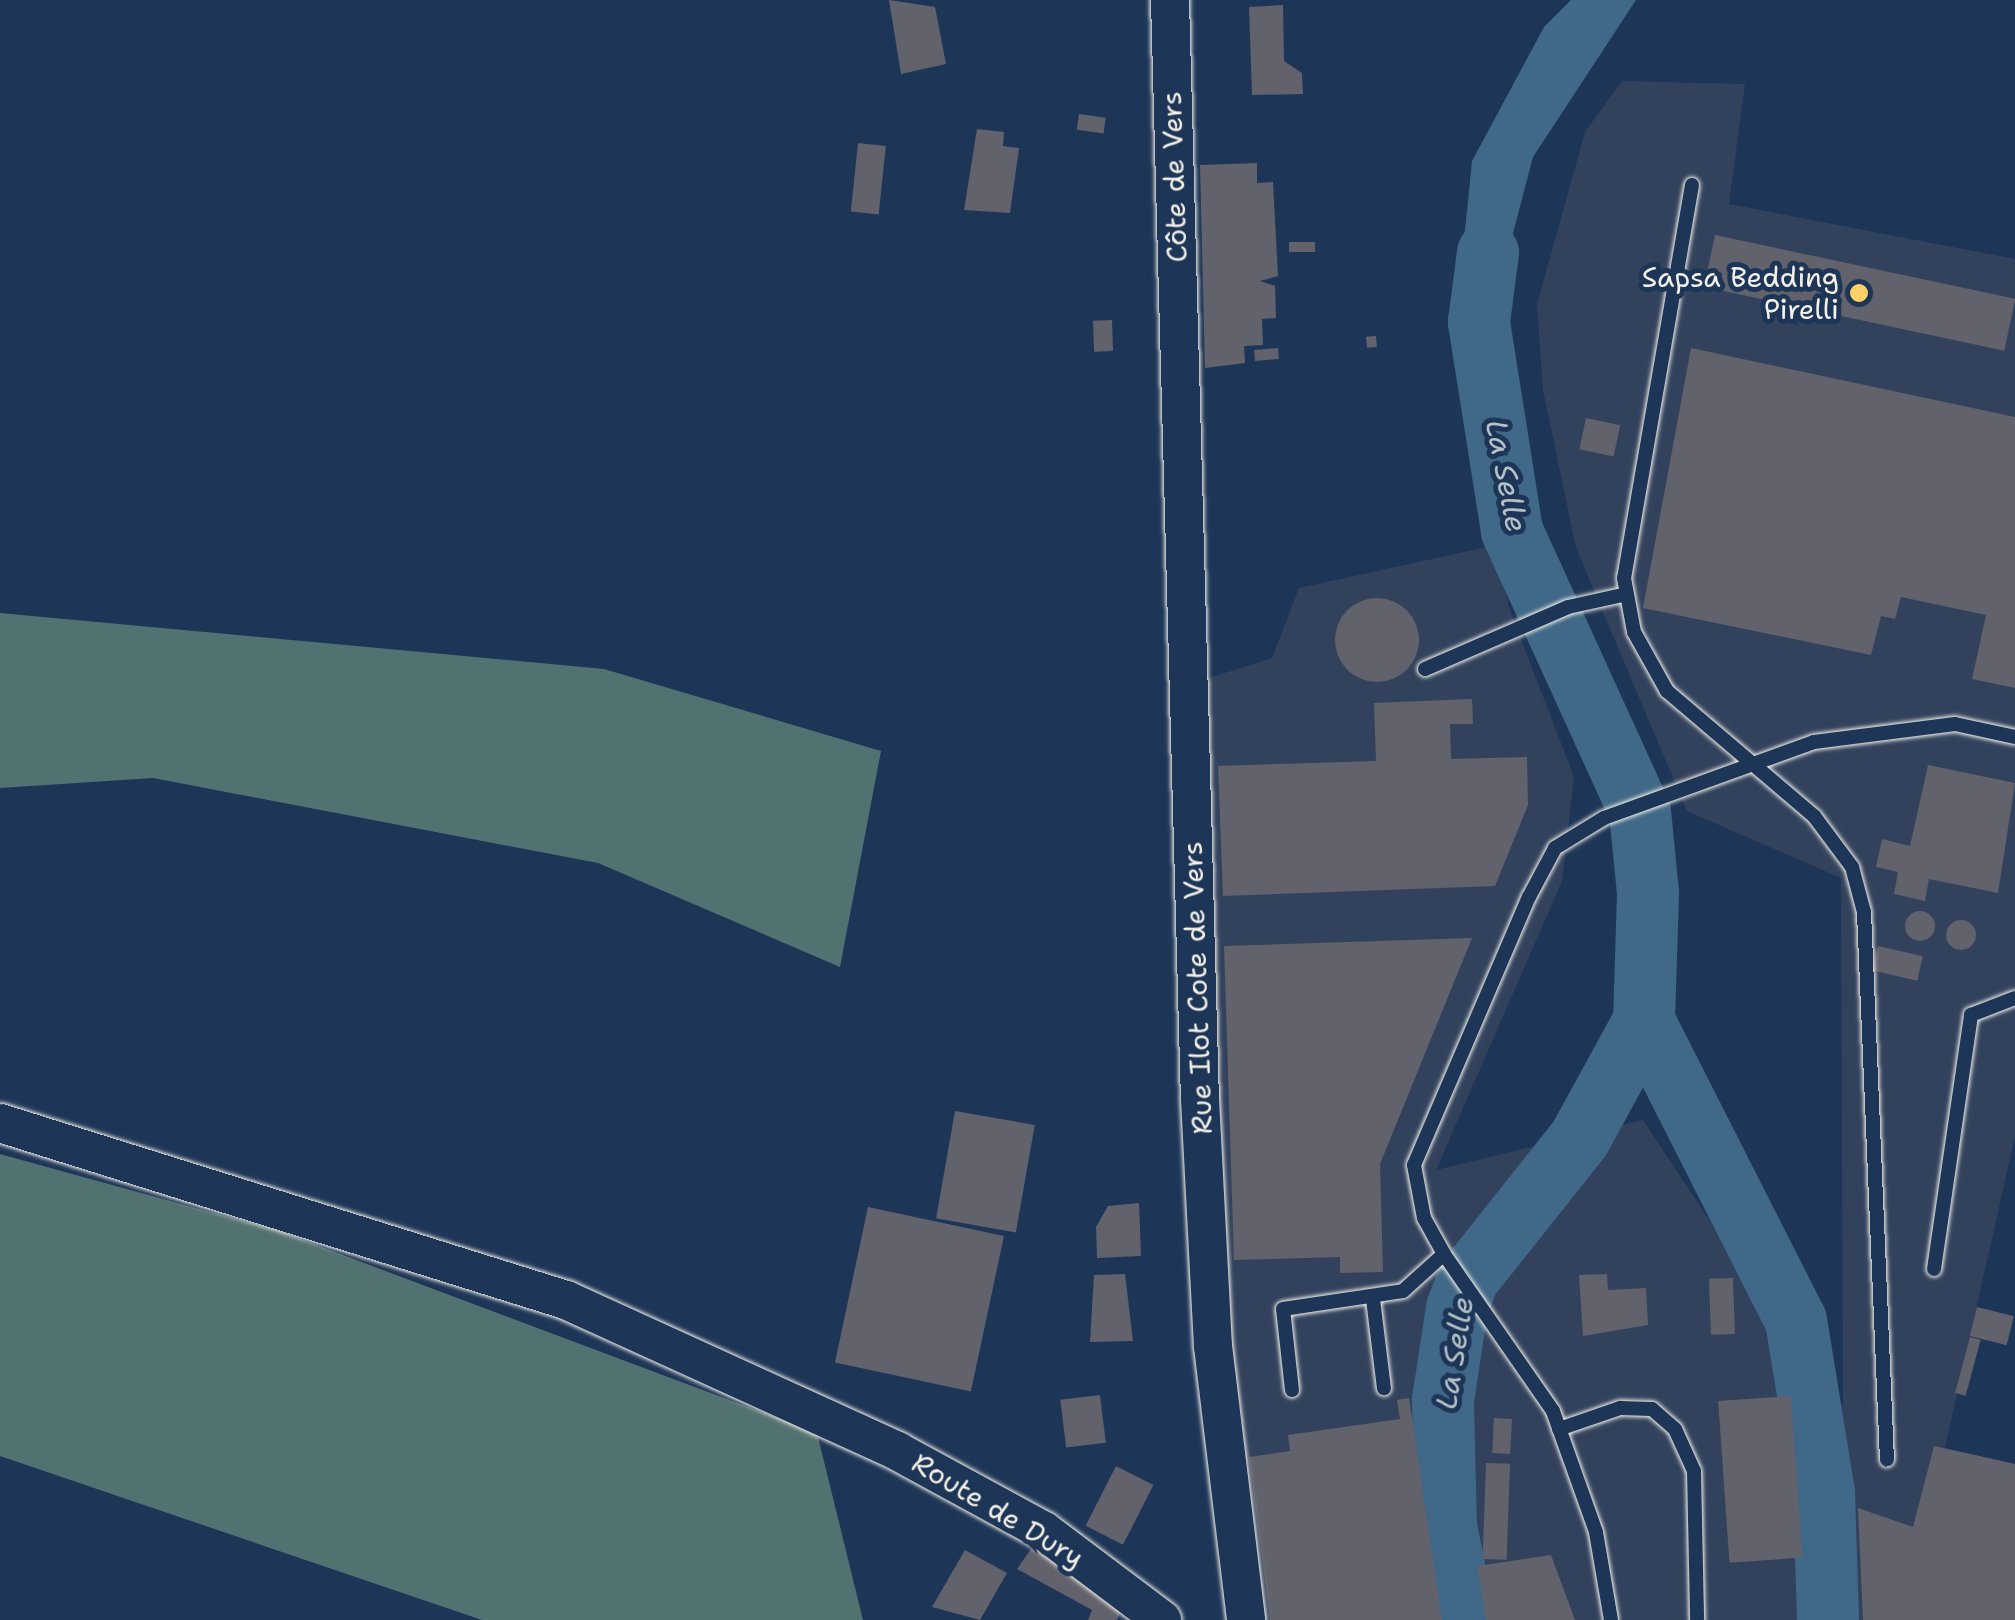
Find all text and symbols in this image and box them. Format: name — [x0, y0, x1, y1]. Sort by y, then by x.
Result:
street label: Côte de Vers — [1154, 91, 1194, 263]
place label: Sapsa Bedding Pirelli — [1642, 260, 1839, 326]
marker: Sapsa Bedding Pirelli — [1848, 282, 1870, 304]
water label: La Selle — [1477, 417, 1535, 535]
street label: Rue Ilot Cote de Vers — [1175, 841, 1219, 1135]
water label: La Selle — [1428, 1294, 1482, 1412]
street label: Route de Dury — [906, 1446, 1090, 1574]

